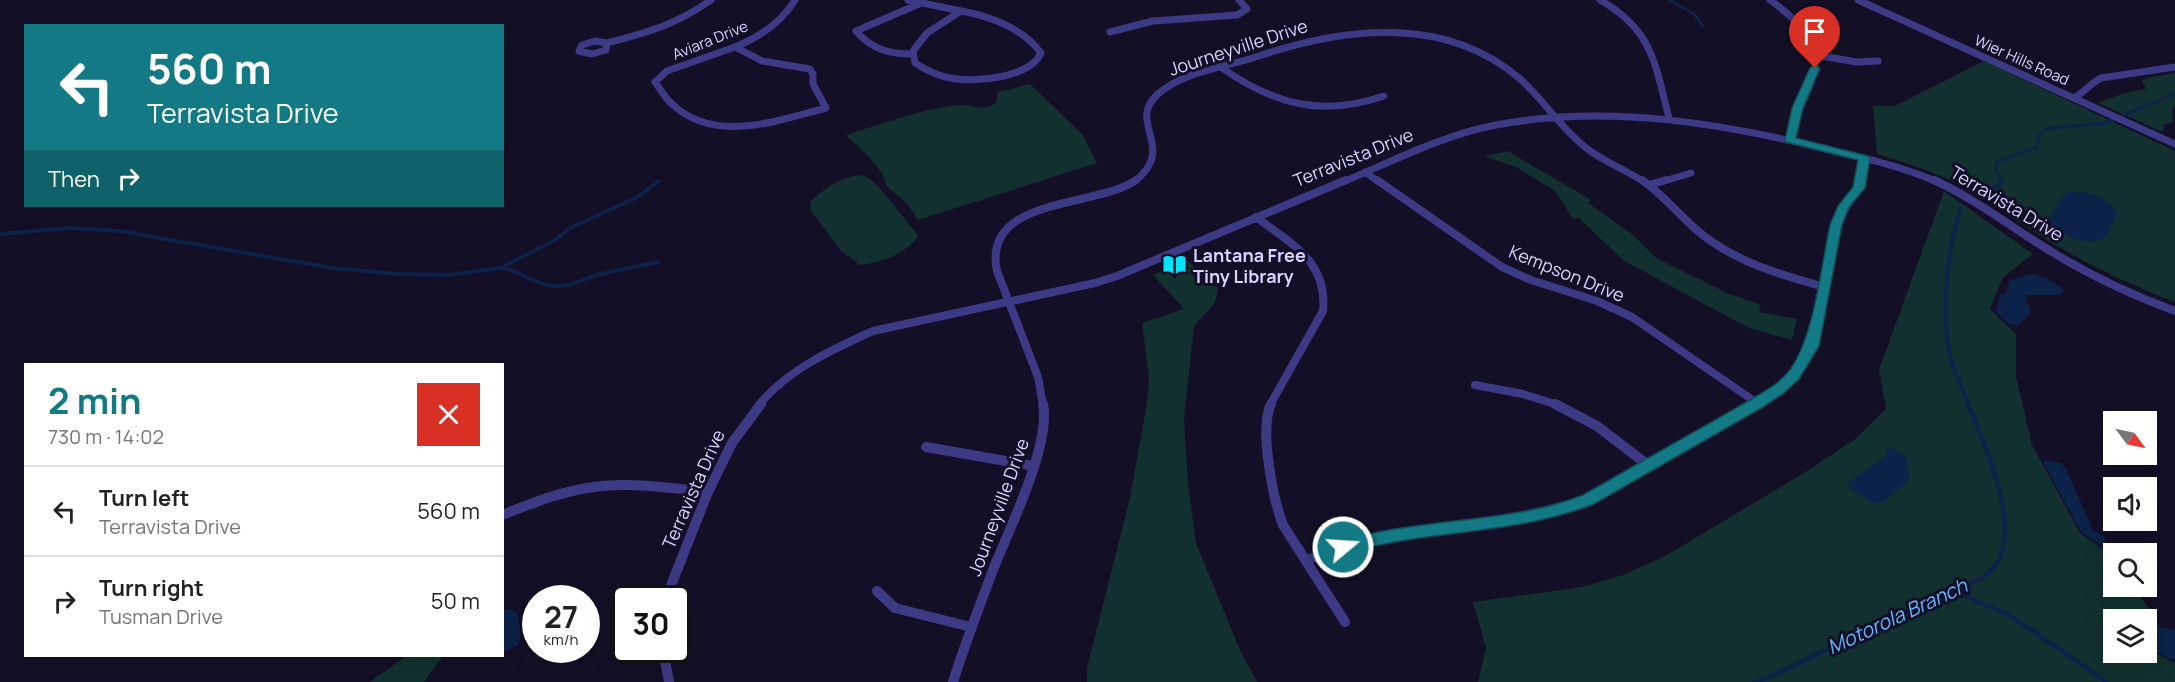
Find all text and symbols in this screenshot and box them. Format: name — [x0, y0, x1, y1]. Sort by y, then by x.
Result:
pin — [1789, 6, 1840, 68]
street label: Journeyville Drive — [1166, 13, 1310, 81]
street label: Aviara Drive — [669, 15, 751, 65]
icon: arrive — [1798, 15, 1831, 48]
street label: Wier Hills Road — [1971, 30, 2073, 90]
text: 560 m — [147, 39, 272, 97]
icon: left — [48, 48, 126, 126]
text: Terravista Drive — [147, 94, 339, 131]
street label: Terravista Drive — [1289, 122, 1417, 192]
street label: Terravista Drive — [1946, 160, 2068, 246]
icon: right — [112, 162, 145, 195]
text: Then — [48, 164, 100, 194]
street label: Kempson Drive — [1506, 239, 1628, 307]
place label: Lantana Free Tiny Library — [1193, 243, 1306, 288]
library icon: Lantana Free Tiny Library — [1162, 252, 1188, 278]
text: 2 min — [48, 376, 142, 425]
button: close — [417, 383, 480, 446]
north arrow — [2103, 411, 2157, 465]
map controls — [2103, 411, 2157, 663]
text: 730 m · 14:02 — [48, 423, 164, 450]
street label: Terravista Drive — [656, 426, 730, 552]
street label: Journeyville Drive — [962, 435, 1034, 579]
button: sound — [2103, 477, 2157, 531]
text: Turn left — [99, 483, 189, 513]
icon: left — [48, 495, 81, 528]
text: 560 m — [417, 496, 480, 526]
text: Terravista Drive — [99, 513, 241, 540]
position arrow — [1311, 515, 1375, 579]
button: search — [2103, 543, 2157, 597]
water label: Motorola Branch — [1823, 571, 1972, 660]
text: Turn right — [99, 573, 204, 603]
icon: right — [48, 585, 81, 618]
speed limit sign: 30 — [612, 585, 690, 663]
text: 50 m — [431, 586, 480, 616]
text: 27 — [544, 596, 578, 637]
text: Tusman Drive — [99, 603, 223, 630]
button: layers — [2103, 609, 2157, 663]
text: km/h — [544, 629, 578, 650]

